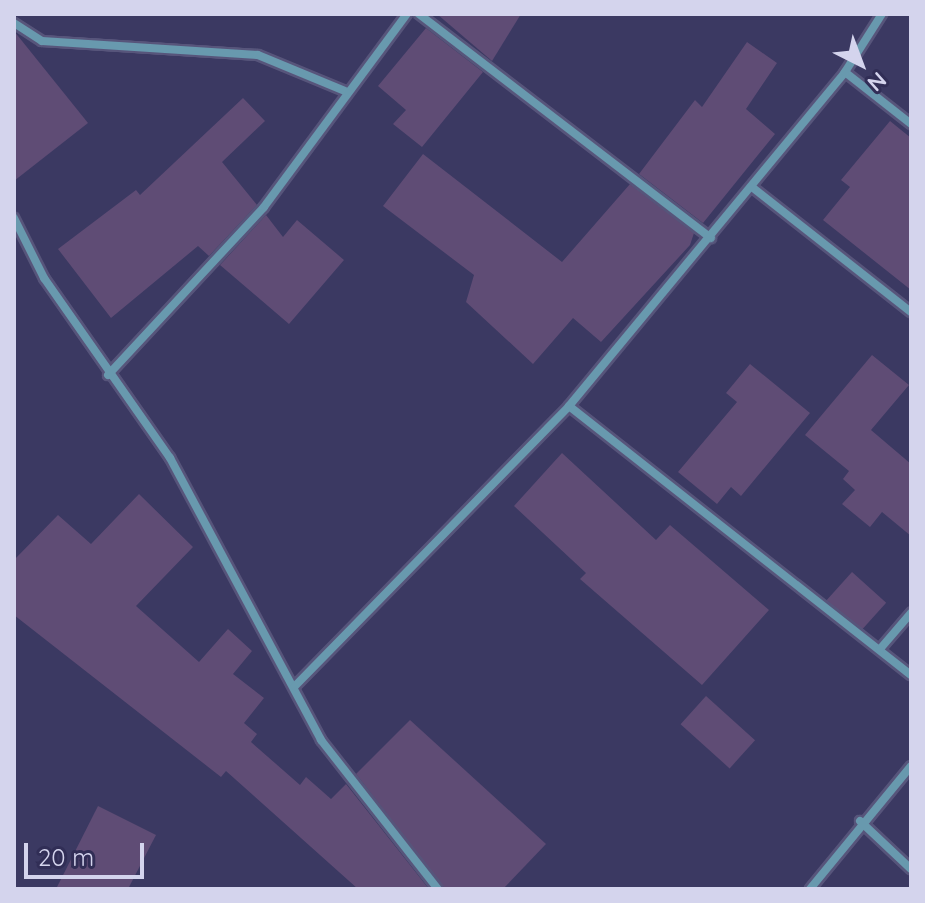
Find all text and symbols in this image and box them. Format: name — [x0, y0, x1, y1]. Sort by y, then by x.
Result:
north arrow — [821, 24, 901, 104]
text: N — [862, 66, 892, 98]
scale bar — [28, 827, 148, 877]
text: 20 m — [38, 842, 94, 872]

